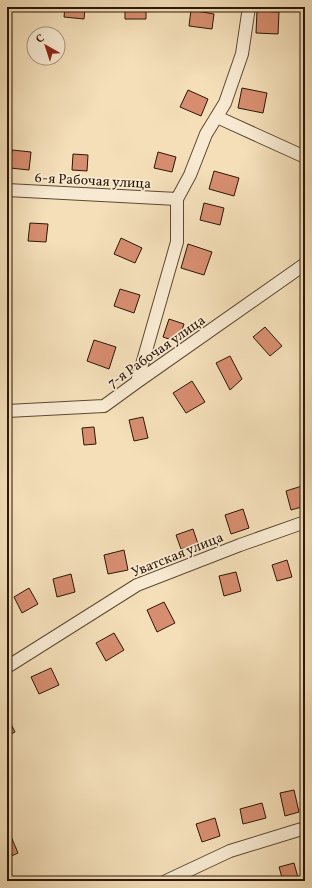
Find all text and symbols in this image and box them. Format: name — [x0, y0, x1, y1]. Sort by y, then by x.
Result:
north arrow — [26, 26, 66, 66]
text: С — [33, 31, 48, 47]
street label: 6-я Рабочая улица — [34, 169, 152, 194]
street label: 7-я Рабочая улица — [104, 311, 210, 393]
street label: Уватская улица — [129, 528, 227, 583]

